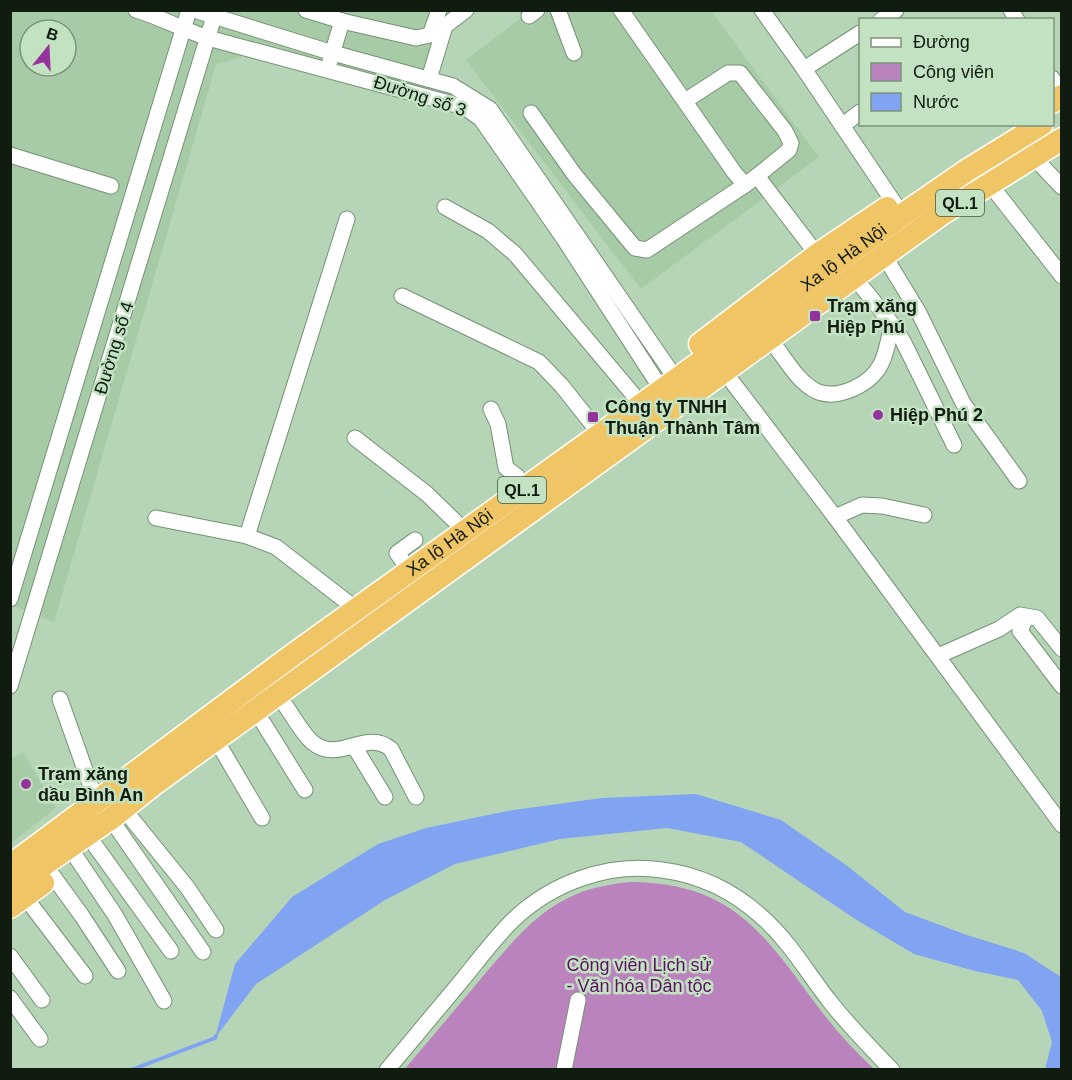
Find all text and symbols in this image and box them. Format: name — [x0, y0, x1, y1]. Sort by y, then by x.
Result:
north arrow — [18, 18, 78, 78]
legend — [859, 18, 1054, 126]
text: B — [44, 24, 61, 44]
text: Đường — [913, 32, 970, 52]
text: Công viên — [913, 62, 994, 82]
street label: Đường số 3 — [371, 72, 469, 120]
text: Nước — [913, 92, 959, 112]
road number: QL.1 — [936, 190, 984, 216]
street label: Xa lộ Hà Nội — [797, 220, 890, 295]
place label: Trạm xăng Hiệp Phú — [827, 296, 917, 337]
street label: Đường số 4 — [90, 299, 138, 397]
marker: Trạm xăng Hiệp Phú — [808, 309, 822, 323]
place label: Công ty TNHH Thuận Thành Tâm — [605, 397, 760, 438]
place label: Hiệp Phú 2 — [890, 405, 983, 425]
marker: Hiệp Phú 2 — [871, 408, 885, 422]
marker: Công ty TNHH Thuận Thành Tâm — [586, 410, 600, 424]
road number: QL.1 — [498, 477, 546, 503]
street label: Xa lộ Hà Nội — [403, 505, 497, 580]
place label: Trạm xăng dầu Bình An — [38, 764, 143, 805]
marker: Trạm xăng dầu Bình An — [19, 777, 33, 791]
park label: Công viên Lịch sử - Văn hóa Dân tộc — [566, 955, 712, 996]

